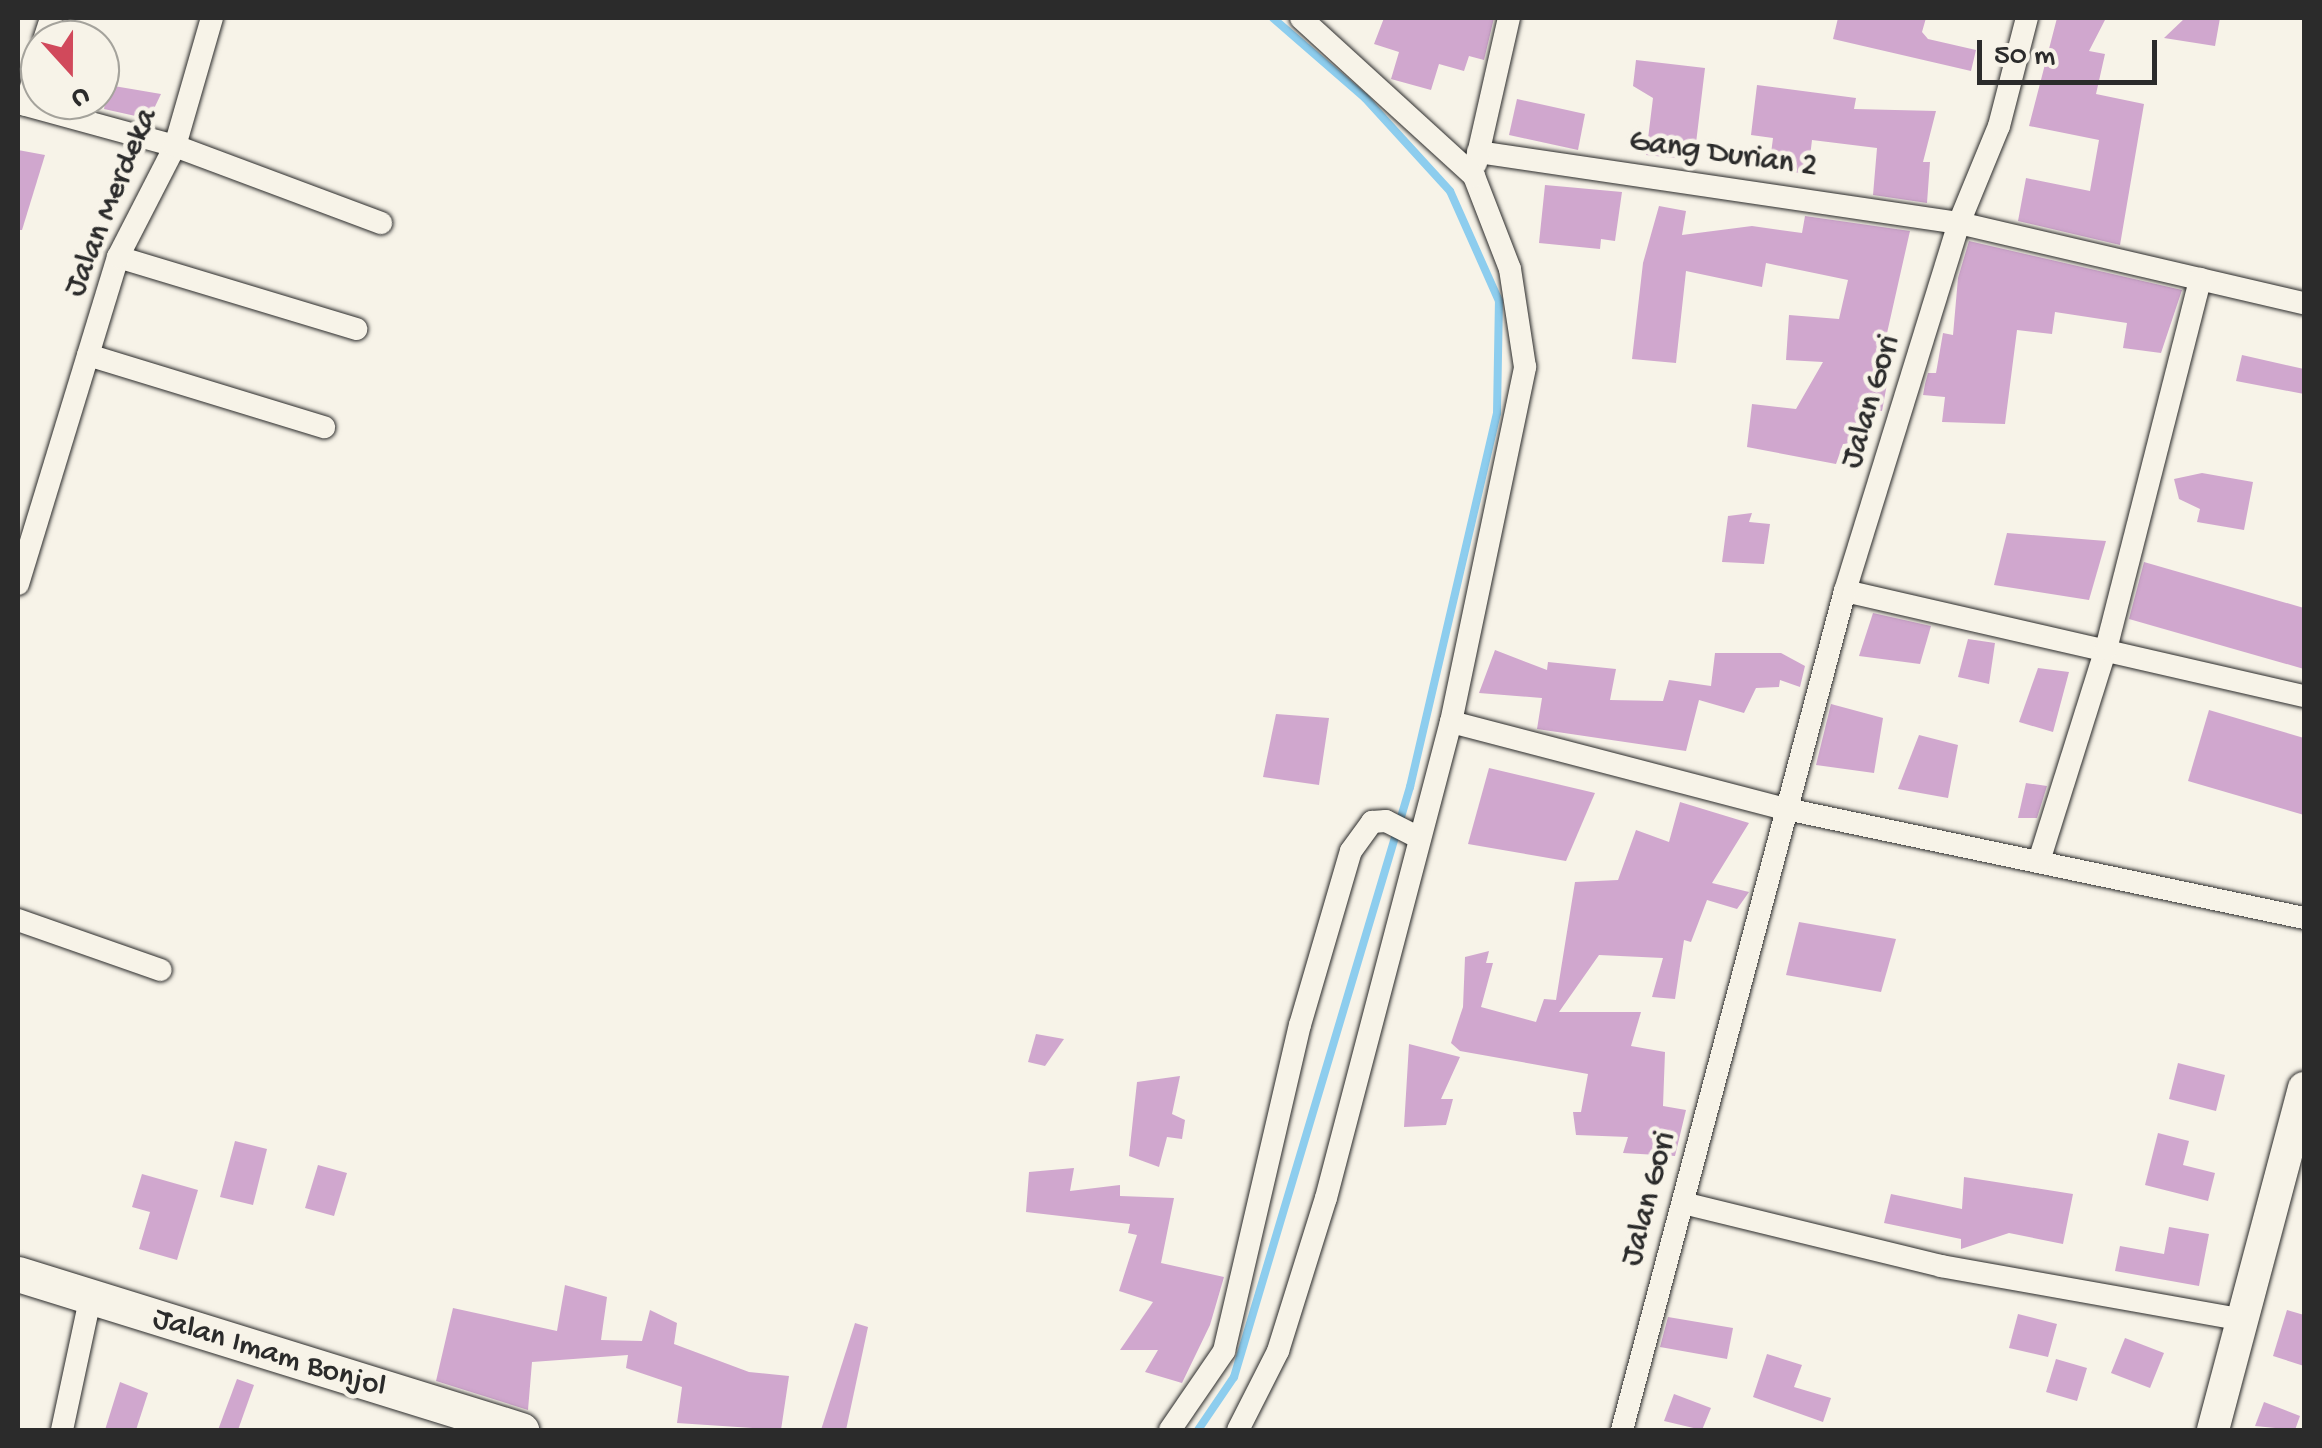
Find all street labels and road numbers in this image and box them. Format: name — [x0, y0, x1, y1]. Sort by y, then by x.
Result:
street label: Jalan Merdeka — [57, 103, 167, 303]
street label: Gang Durian 2 — [1627, 123, 1819, 187]
street label: Jalan Gori — [1834, 331, 1910, 473]
street label: Jalan Gori — [1614, 1128, 1686, 1270]
street label: Jalan Imam Bonjol — [148, 1300, 390, 1408]

